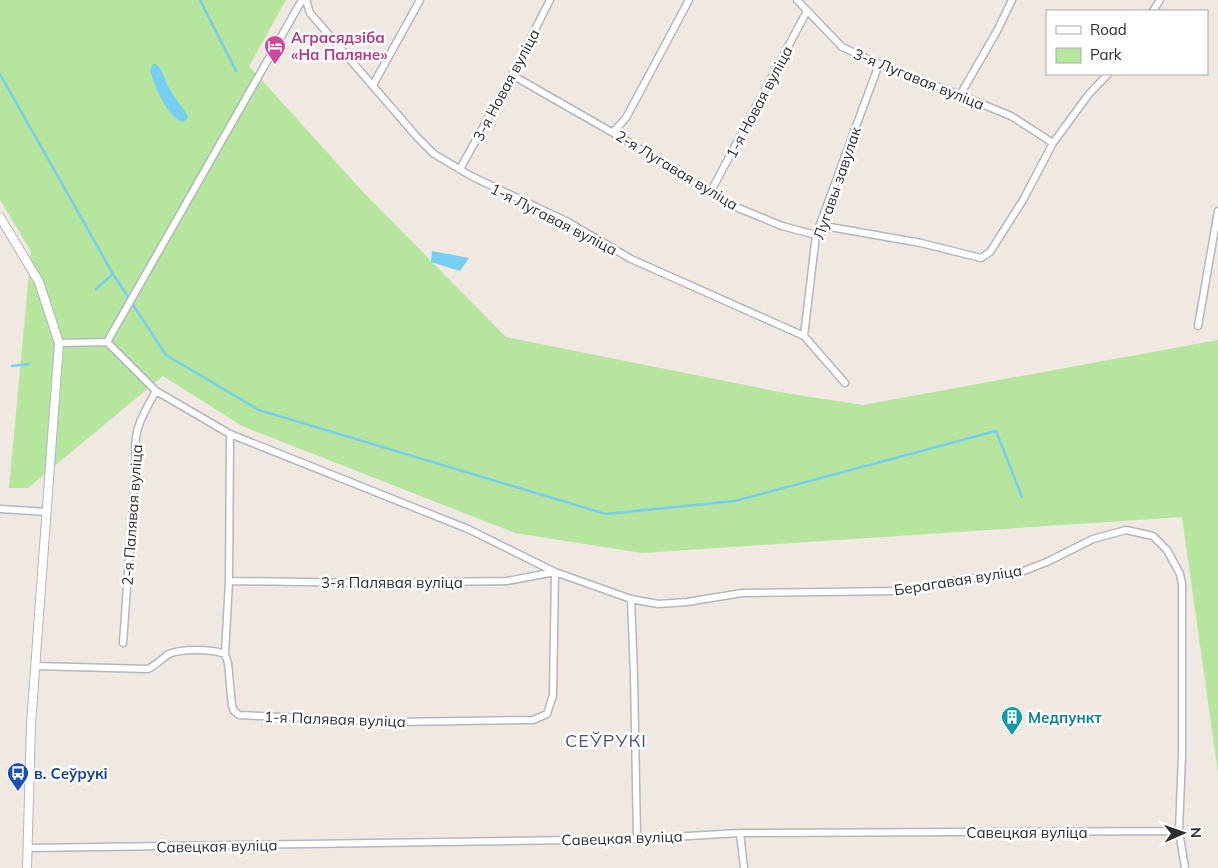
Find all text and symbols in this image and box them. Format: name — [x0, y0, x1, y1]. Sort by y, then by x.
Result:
legend — [1046, 10, 1208, 75]
text: Road — [1090, 20, 1127, 39]
street label: 3-я Новая вуліца — [468, 26, 544, 144]
place label: Аграсядзіба «На Паляне» — [291, 28, 388, 64]
hotel icon: Аграсядзіба «На Паляне» — [263, 34, 287, 65]
street label: 1-я Новая вуліца — [721, 43, 797, 161]
street label: 3-я Лугавая вуліца — [851, 44, 987, 114]
text: Park — [1090, 45, 1122, 64]
street label: Лугавы завулак — [809, 123, 865, 242]
street label: 2-я Лугавая вуліца — [612, 126, 742, 214]
street label: 1-я Лугавая вуліца — [488, 179, 620, 259]
street label: 2-я Палявая вуліца — [118, 444, 146, 586]
street label: Берагавая вуліца — [893, 561, 1023, 599]
street label: 3-я Палявая вуліца — [321, 573, 463, 592]
building icon: Медпункт — [1000, 705, 1024, 736]
street label: 1-я Палявая вуліца — [264, 707, 406, 731]
place label: Медпункт — [1028, 708, 1102, 727]
district label: СЕЎРУКІ — [565, 729, 647, 752]
bus stop icon: в. Сеўрукі — [6, 761, 30, 792]
place label: в. Сеўрукі — [34, 764, 108, 783]
north arrow — [1158, 808, 1208, 858]
street label: Савецкая вуліца — [966, 823, 1088, 842]
street label: Савецкая вуліца — [561, 826, 683, 850]
text: N — [1187, 827, 1205, 838]
street label: Савецкая вуліца — [156, 835, 278, 857]

